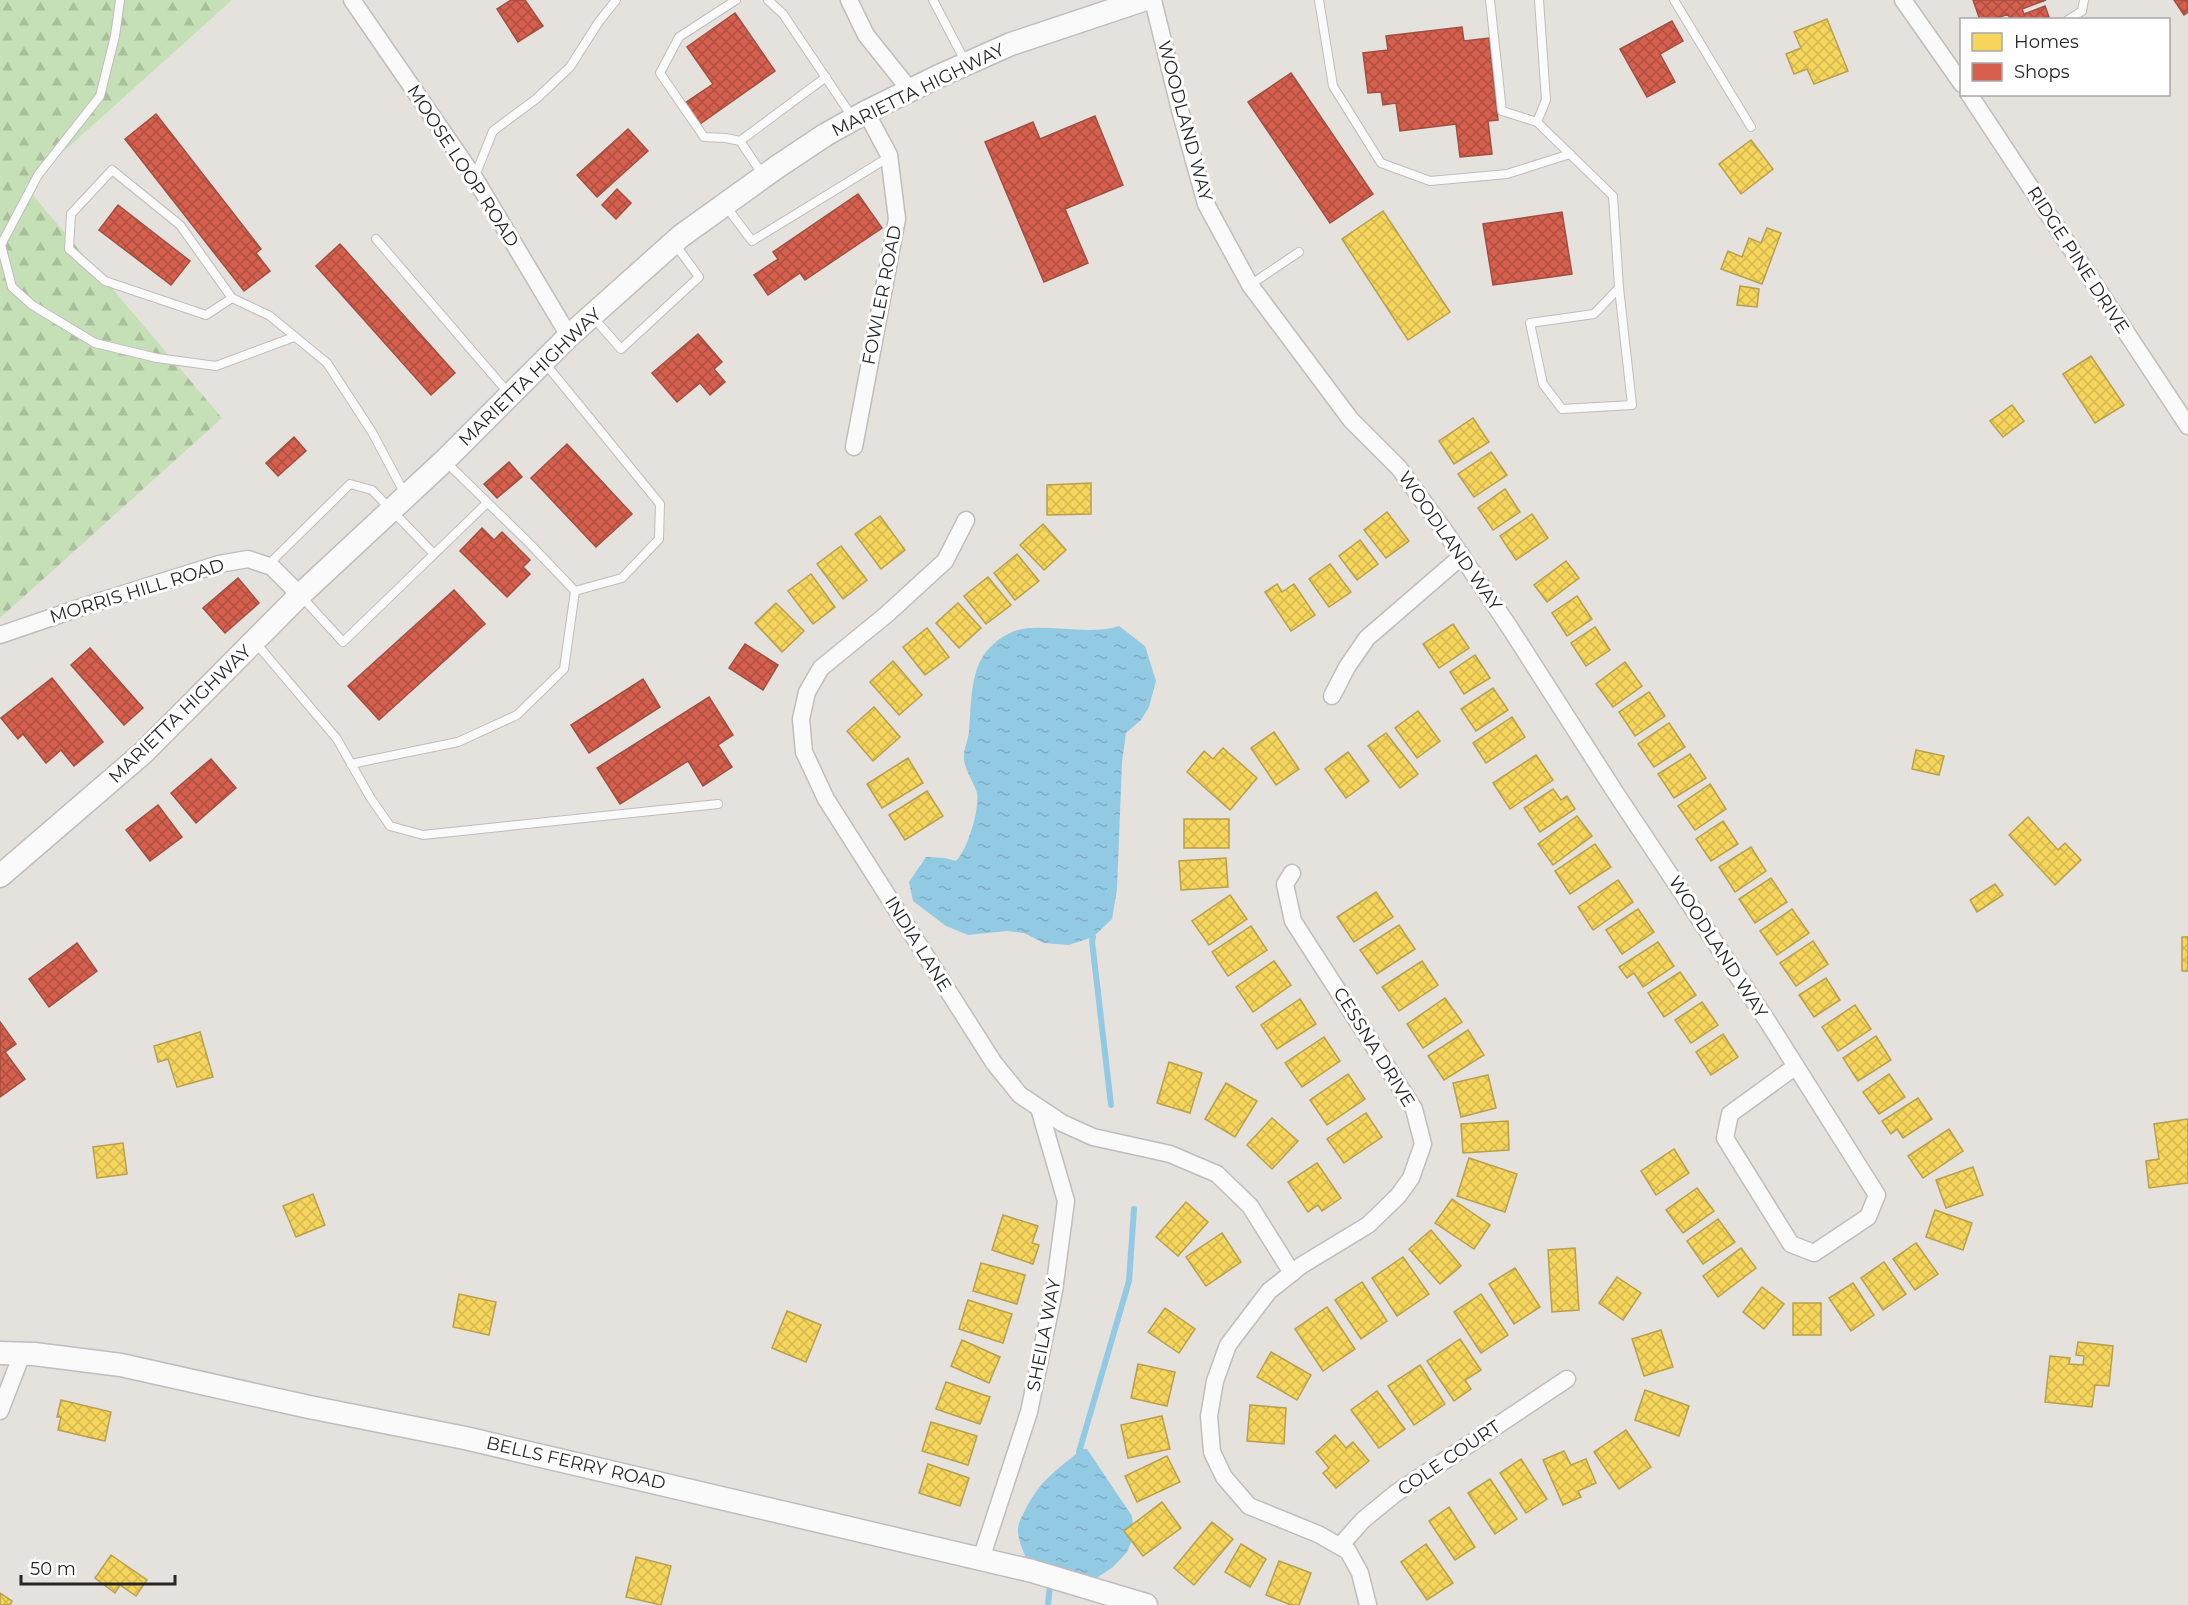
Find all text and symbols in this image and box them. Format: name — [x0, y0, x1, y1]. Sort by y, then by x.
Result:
legend — [1960, 18, 2170, 96]
text: Homes — [2014, 31, 2079, 53]
street label: MARIETTA HIGHWAY — [828, 38, 1009, 141]
street label: WOODLAND WAY — [1153, 38, 1217, 204]
text: Shops — [2014, 61, 2070, 83]
street label: MOOSE LOOP ROAD — [402, 81, 524, 251]
street label: RIDGE PINE DRIVE — [2022, 182, 2134, 338]
street label: FOWLER ROAD — [858, 223, 906, 367]
street label: MARIETTA HIGHWAY — [454, 303, 606, 451]
street label: WOODLAND WAY — [1394, 467, 1507, 615]
street label: MORRIS HILL ROAD — [47, 554, 227, 628]
street label: MARIETTA HIGHWAY — [104, 640, 256, 788]
street label: WOODLAND WAY — [1664, 872, 1773, 1023]
street label: INDIA LANE — [880, 892, 956, 996]
street label: CESSNA DRIVE — [1328, 983, 1420, 1111]
street label: SHEILA WAY — [1022, 1276, 1066, 1393]
street label: COLE COURT — [1393, 1415, 1505, 1500]
street label: BELLS FERRY ROAD — [484, 1432, 668, 1494]
scale bar — [21, 1548, 176, 1586]
text: 50 m — [30, 1558, 76, 1580]

